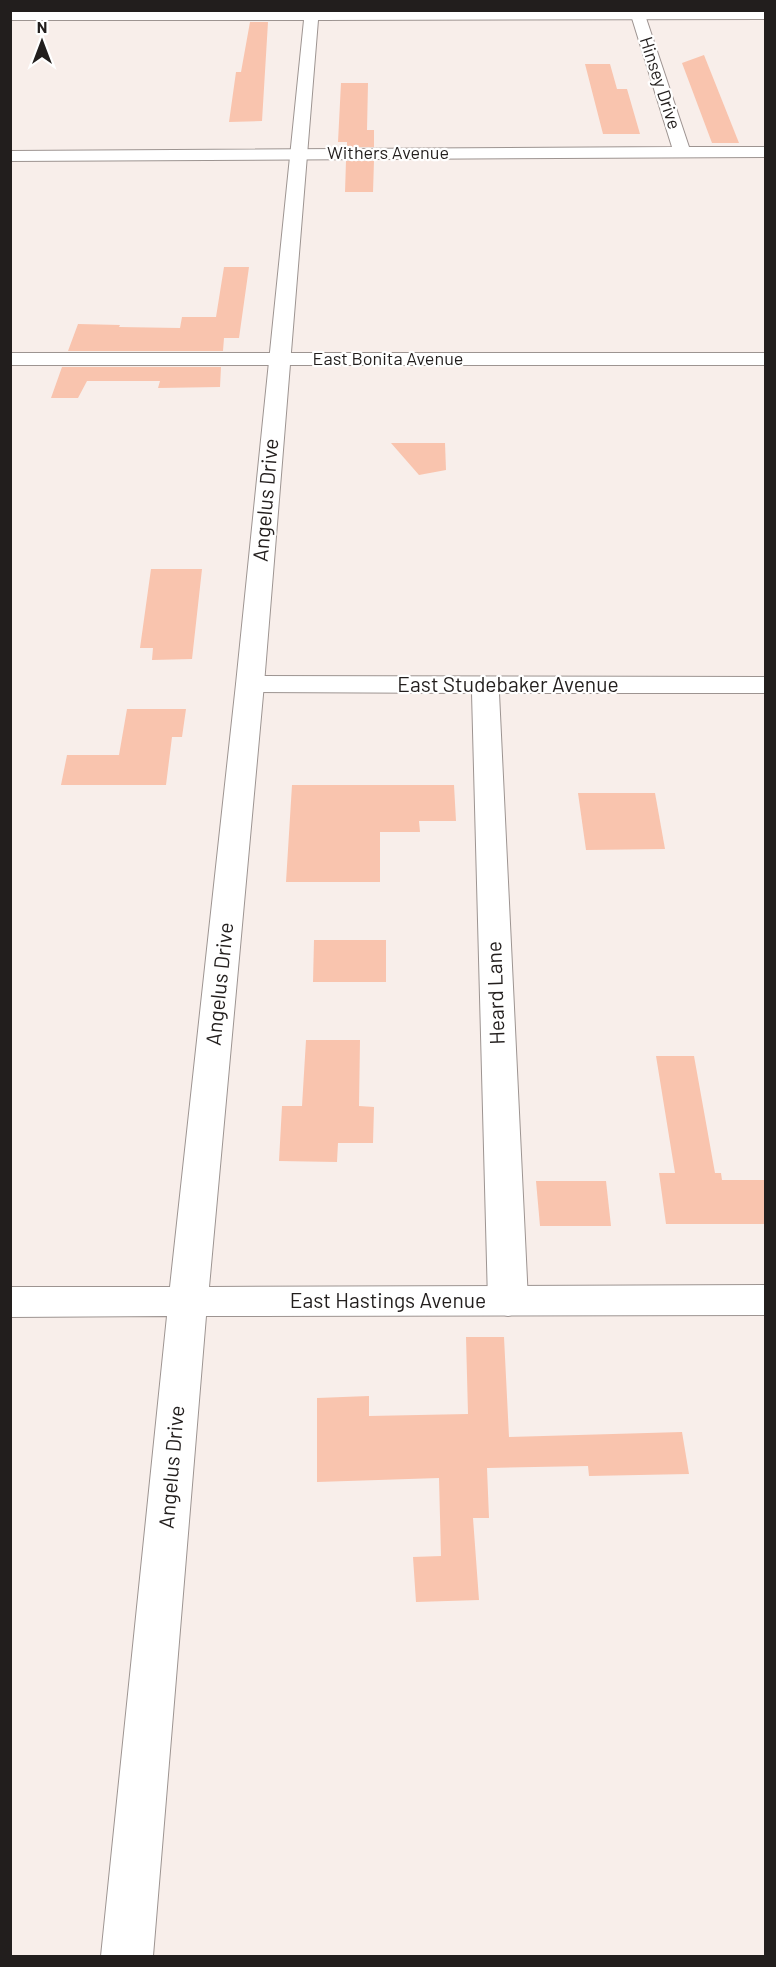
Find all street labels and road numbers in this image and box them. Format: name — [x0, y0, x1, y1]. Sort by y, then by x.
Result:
street label: Hinsey Drive — [636, 34, 686, 132]
street label: Withers Avenue — [327, 141, 449, 163]
street label: East Bonita Avenue — [313, 347, 463, 369]
street label: Angelus Drive — [247, 437, 282, 563]
street label: East Studebaker Avenue — [397, 671, 619, 696]
street label: Angelus Drive — [200, 921, 237, 1047]
street label: Heard Lane — [480, 941, 509, 1045]
street label: East Hastings Avenue — [290, 1287, 486, 1312]
street label: Angelus Drive — [153, 1404, 188, 1530]

